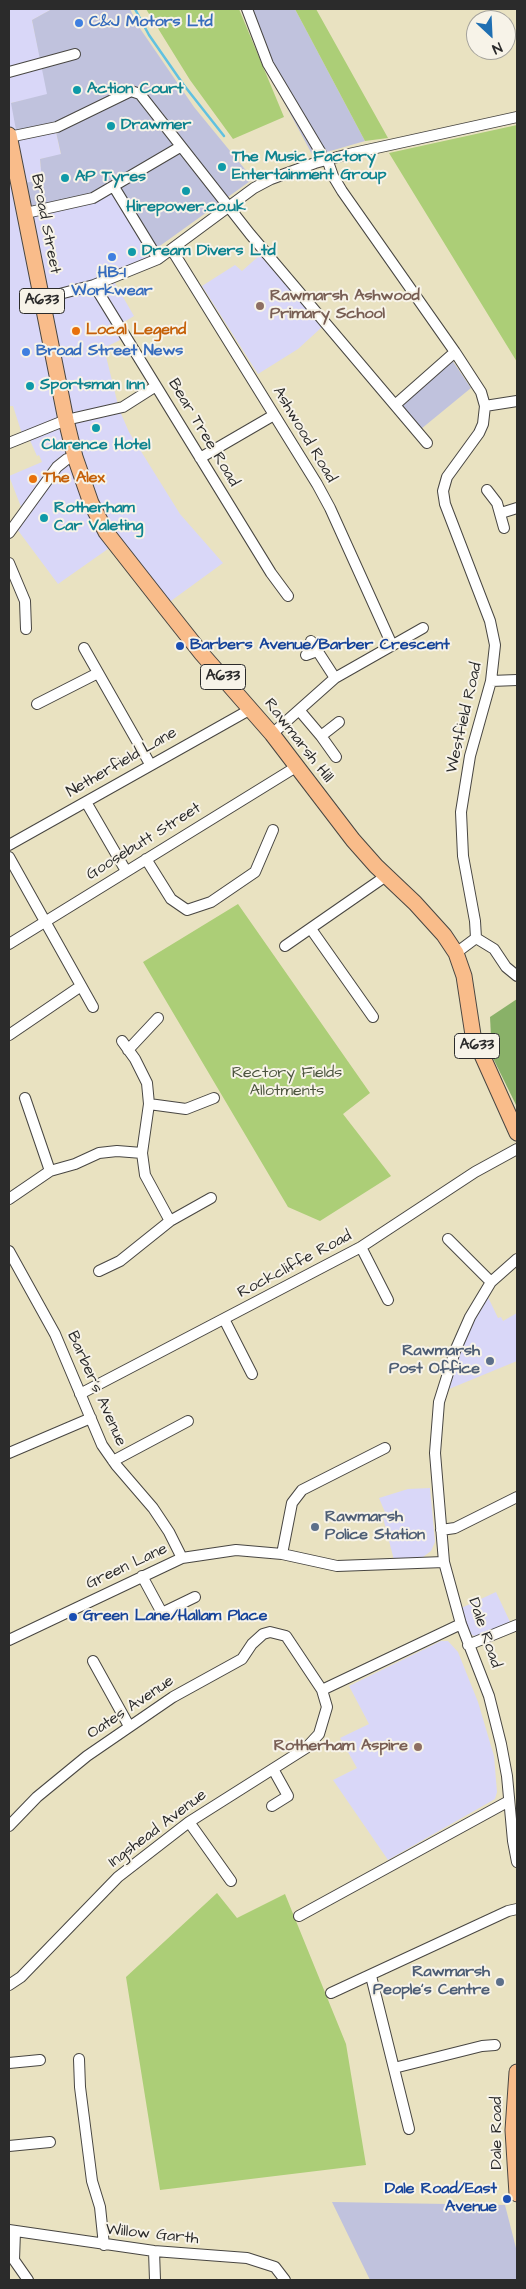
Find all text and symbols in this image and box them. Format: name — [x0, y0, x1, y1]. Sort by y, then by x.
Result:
north arrow — [466, 10, 516, 60]
place label: C&J Motors Ltd — [89, 13, 213, 33]
marker: C&J Motors Ltd — [73, 17, 85, 29]
text: N — [489, 37, 505, 59]
place label: Action Court — [87, 80, 183, 100]
marker: Action Court — [71, 84, 83, 96]
place label: Drawmer — [121, 116, 191, 136]
marker: Drawmer — [105, 120, 117, 132]
place label: The Music Factory Entertainment Group — [232, 148, 386, 186]
marker: The Music Factory Entertainment Group — [216, 161, 228, 173]
place label: AP Tyres — [75, 168, 146, 188]
street label: Broad Street — [26, 172, 64, 276]
marker: AP Tyres — [59, 172, 71, 184]
marker: Hirepower.co.uk — [180, 185, 192, 197]
place label: Hirepower.co.uk — [126, 198, 246, 218]
place label: Dream Divers Ltd — [142, 242, 276, 262]
marker: Dream Divers Ltd — [126, 246, 138, 258]
marker: HB-I Workwear — [106, 251, 118, 263]
place label: HB-I Workwear — [71, 264, 153, 302]
place label: Rawmarsh Ashwood Primary School — [270, 287, 420, 325]
road number: A633 — [20, 288, 64, 314]
marker: Rawmarsh Ashwood Primary School — [254, 300, 266, 312]
place label: Local Legend — [86, 321, 186, 341]
marker: Local Legend — [70, 325, 82, 337]
place label: Broad Street News — [36, 342, 183, 362]
marker: Broad Street News — [20, 346, 32, 358]
street label: Bear Tree Road — [163, 375, 243, 491]
place label: Sportsman Inn — [40, 376, 145, 396]
marker: Sportsman Inn — [24, 380, 36, 392]
street label: Ashwood Road — [268, 384, 340, 486]
marker: Clarence Hotel — [90, 422, 102, 434]
place label: Clarence Hotel — [42, 436, 150, 456]
place label: The Alex — [43, 469, 105, 489]
marker: The Alex — [27, 473, 39, 485]
place label: Rotherham Car Valeting — [54, 499, 143, 537]
marker: Rotherham Car Valeting — [38, 512, 50, 524]
place label: Barbers Avenue/Barber Crescent — [190, 636, 450, 656]
marker: Barbers Avenue/Barber Crescent — [174, 640, 186, 652]
street label: Westfield Road — [443, 661, 487, 775]
road number: A633 — [200, 664, 246, 690]
street label: Rawmarsh Hill — [259, 695, 337, 787]
street label: Netherfield Lane — [63, 724, 181, 802]
street label: Goosebutt Street — [83, 799, 205, 885]
road number: A633 — [454, 1034, 500, 1058]
park label: Rectory Fields Allotments — [232, 1064, 342, 1102]
street label: Rockcliffe Road — [235, 1227, 355, 1303]
street label: Barber's Avenue — [62, 1329, 130, 1449]
place label: Rawmarsh Post Office — [389, 1342, 480, 1380]
marker: Rawmarsh Post Office — [484, 1355, 496, 1367]
place label: Rawmarsh Police Station — [325, 1508, 425, 1546]
marker: Rawmarsh Police Station — [309, 1521, 321, 1533]
street label: Green Lane — [83, 1540, 171, 1594]
street label: Dale Road — [463, 1595, 505, 1671]
place label: Green Lane/Hallam Place — [83, 1607, 267, 1627]
marker: Green Lane/Hallam Place — [67, 1611, 79, 1623]
street label: Oates Avenue — [84, 1672, 178, 1744]
place label: Rotherham Aspire — [274, 1737, 408, 1757]
marker: Rotherham Aspire — [412, 1741, 424, 1753]
street label: Ingshead Avenue — [105, 1786, 211, 1872]
place label: Rawmarsh People's Centre — [373, 1963, 490, 2001]
marker: Rawmarsh People's Centre — [494, 1976, 506, 1988]
street label: Dale Road — [488, 2097, 508, 2169]
place label: Dale Road/East Avenue — [385, 2180, 497, 2218]
marker: Dale Road/East Avenue — [501, 2193, 513, 2205]
street label: Willow Garth — [105, 2221, 199, 2249]

